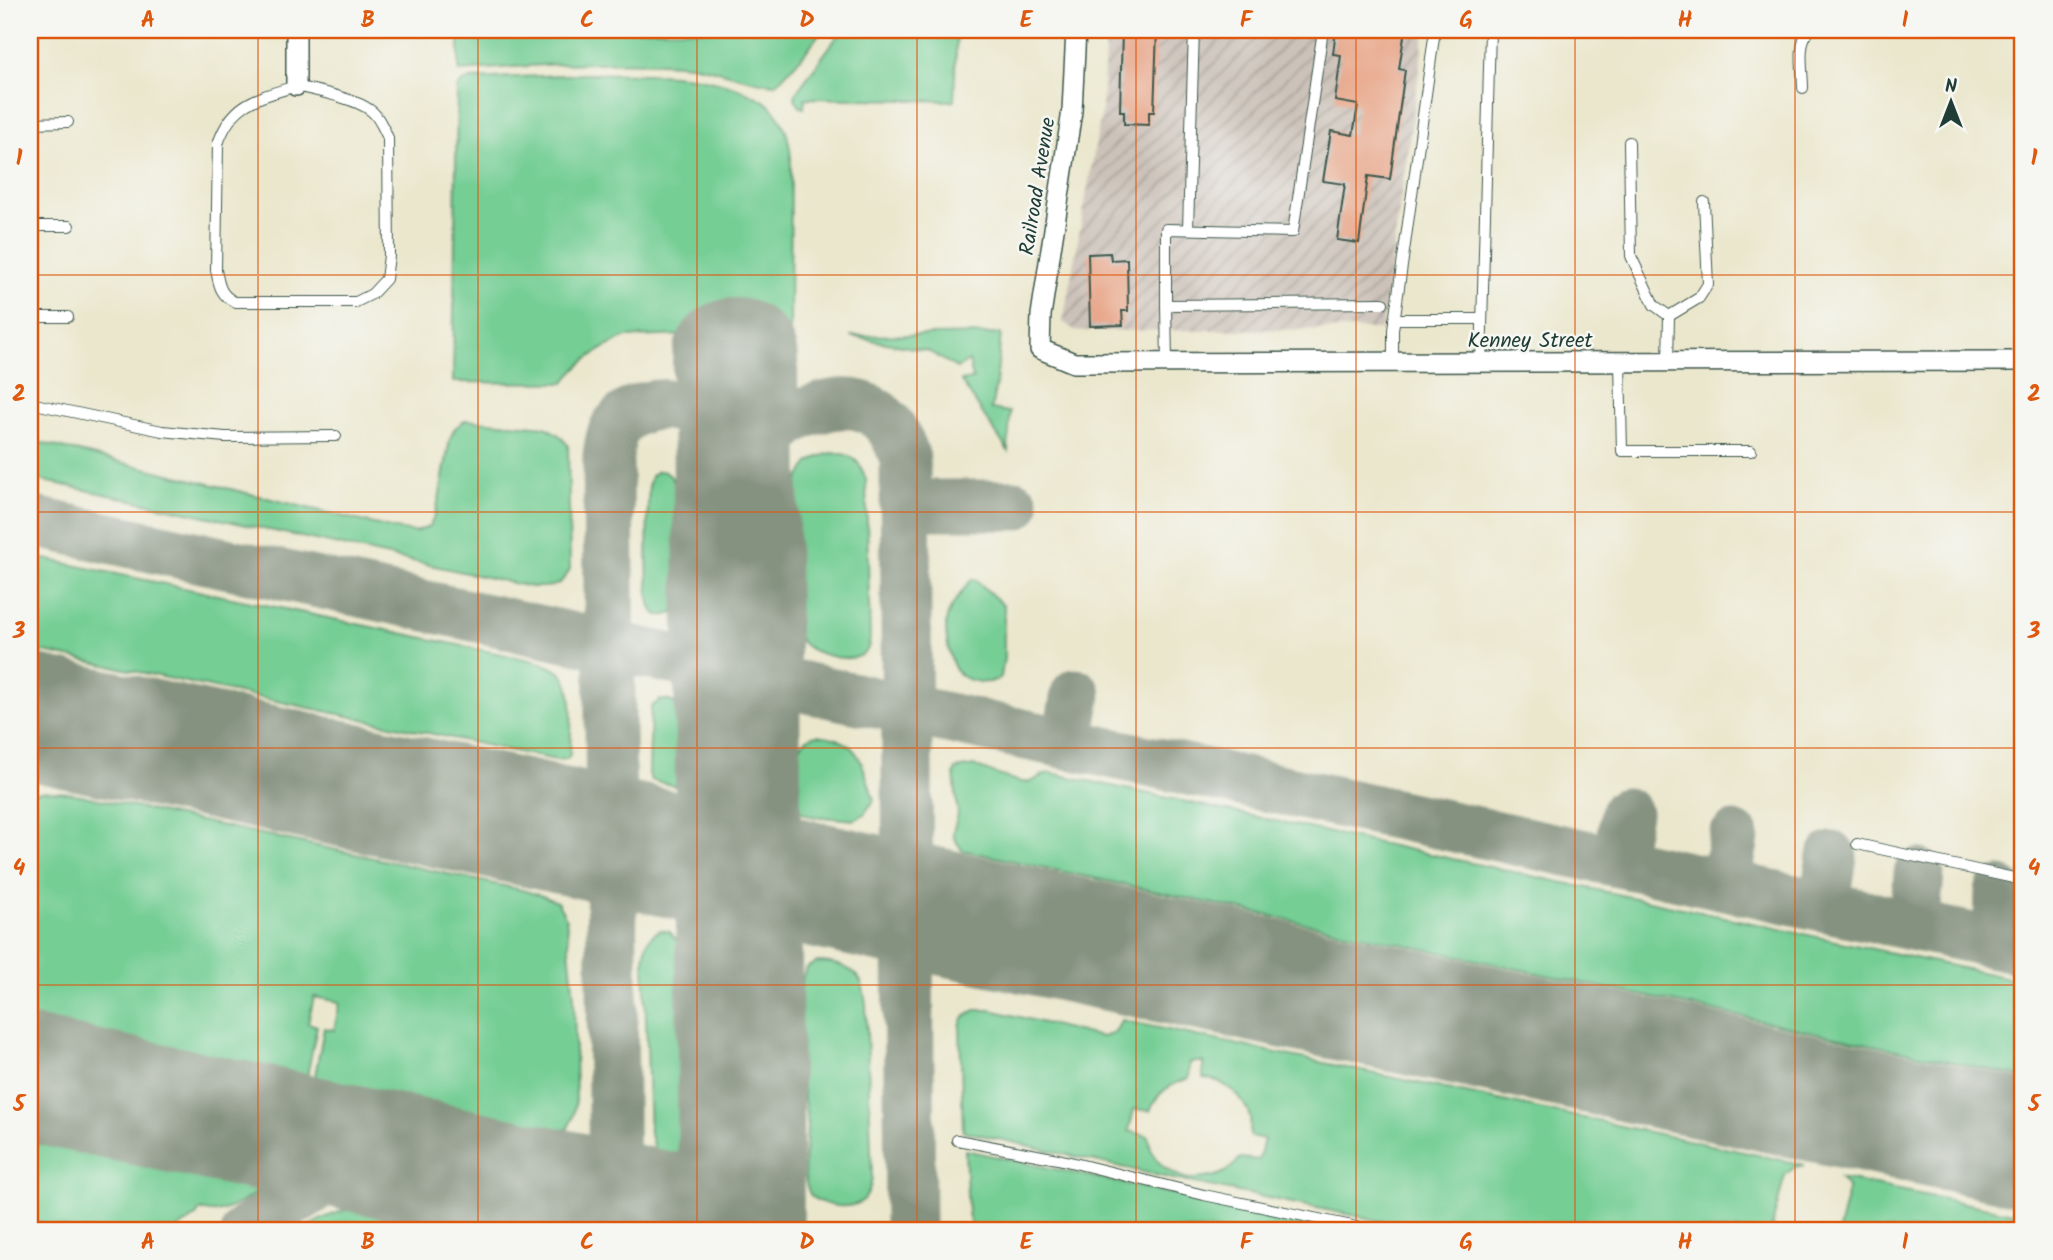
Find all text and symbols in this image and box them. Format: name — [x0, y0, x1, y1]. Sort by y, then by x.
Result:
text: A — [141, 3, 155, 39]
text: B — [361, 3, 375, 39]
text: C — [580, 3, 594, 39]
text: D — [799, 3, 815, 39]
text: E — [1020, 3, 1034, 39]
text: F — [1240, 3, 1254, 39]
text: G — [1459, 3, 1473, 39]
text: H — [1678, 3, 1693, 39]
text: I — [1901, 3, 1909, 39]
north arrow — [1916, 66, 1986, 136]
text: N — [1945, 72, 1957, 102]
street label: Railroad Avenue — [1011, 114, 1066, 258]
text: 1 — [16, 141, 23, 177]
text: 1 — [2031, 141, 2038, 177]
street label: Kenney Street — [1467, 325, 1593, 358]
text: 2 — [12, 377, 26, 413]
text: 2 — [2027, 377, 2041, 413]
text: 3 — [12, 614, 26, 650]
text: 3 — [2027, 614, 2041, 650]
text: 4 — [13, 851, 26, 887]
text: 4 — [2028, 851, 2041, 887]
text: 5 — [12, 1087, 27, 1123]
text: 5 — [2027, 1087, 2042, 1123]
text: A — [141, 1225, 155, 1260]
text: B — [361, 1225, 375, 1260]
text: C — [580, 1225, 594, 1260]
text: D — [799, 1225, 815, 1260]
text: E — [1020, 1225, 1034, 1260]
text: F — [1240, 1225, 1254, 1260]
text: G — [1459, 1225, 1473, 1260]
text: H — [1678, 1225, 1693, 1260]
text: I — [1901, 1225, 1909, 1260]

